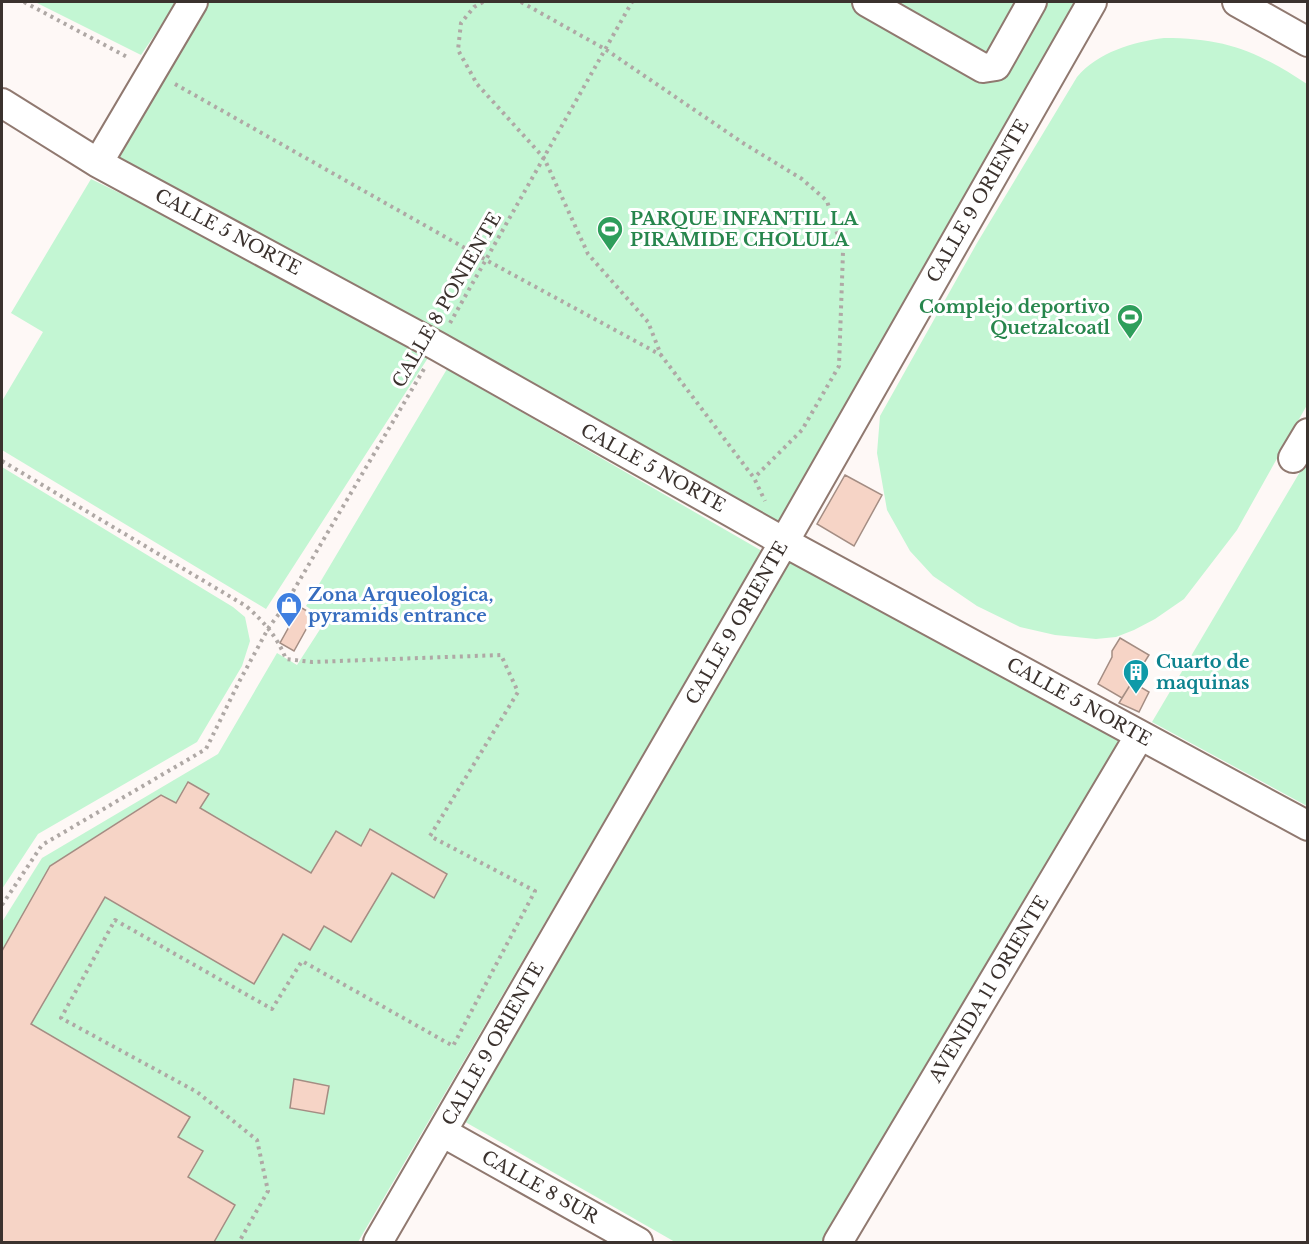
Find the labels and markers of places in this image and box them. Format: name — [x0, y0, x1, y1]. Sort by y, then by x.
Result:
place label: PARQUE INFANTIL LA PIRAMIDE CHOLULA — [630, 208, 860, 251]
sports icon: PARQUE INFANTIL LA PIRAMIDE CHOLULA — [595, 214, 625, 252]
place label: Complejo deportivo Quetzalcoatl — [919, 296, 1111, 339]
sports icon: Complejo deportivo Quetzalcoatl — [1115, 302, 1145, 340]
place label: Zona Arqueologica, pyramids entrance — [308, 584, 493, 627]
shop icon: Zona Arqueologica, pyramids entrance — [274, 590, 304, 628]
place label: Cuarto de maquinas — [1156, 651, 1249, 694]
building icon: Cuarto de maquinas — [1121, 657, 1151, 695]

